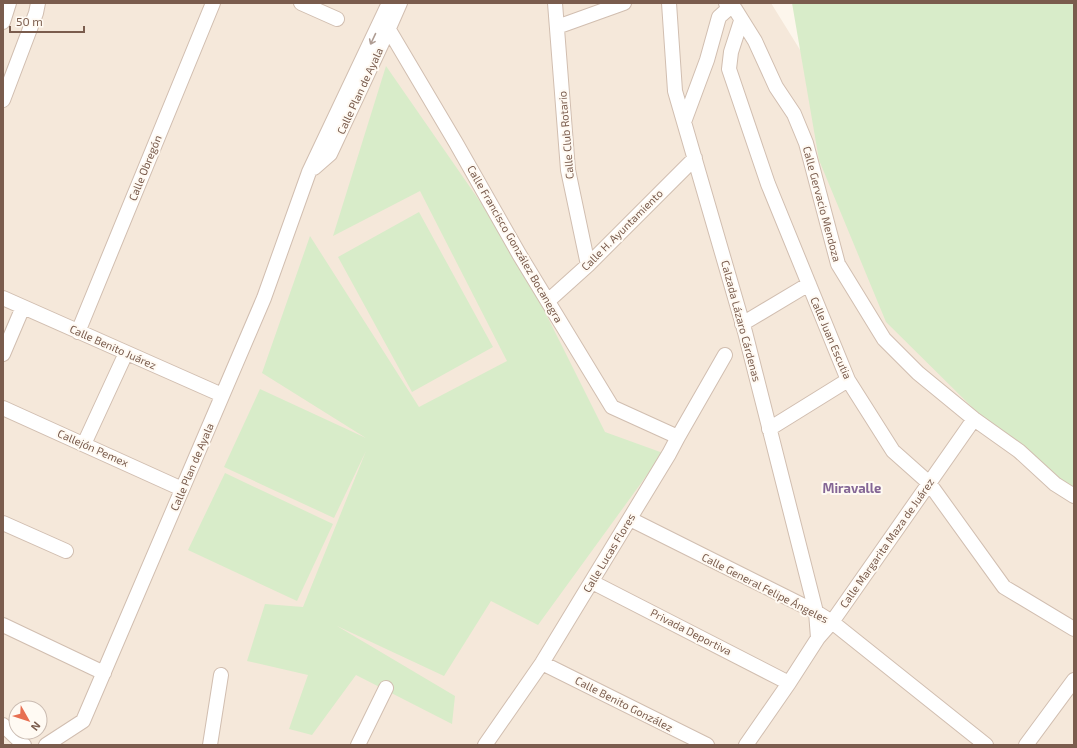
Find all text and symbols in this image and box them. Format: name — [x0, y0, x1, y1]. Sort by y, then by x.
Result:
scale bar — [10, 8, 84, 34]
text: 50 m — [16, 14, 43, 28]
one-way arrow — [369, 32, 376, 44]
street label: Calle Plan de Ayala — [334, 45, 385, 136]
street label: Calle Club Rotario — [555, 90, 576, 180]
street label: Calle Obregón — [125, 133, 164, 203]
street label: Calle Gervacio Mendoza — [801, 145, 844, 263]
street label: Calle Francisco González Bocanegra — [465, 163, 566, 325]
street label: Calle H. Ayuntamiento — [578, 186, 665, 273]
street label: Calzada Lázaro Cárdenas — [719, 259, 764, 383]
street label: Calle Juan Escutia — [808, 295, 855, 381]
street label: Calle Benito Juárez — [68, 322, 159, 372]
street label: Calle Plan de Ayala — [167, 421, 216, 513]
street label: Callejón Pemex — [55, 426, 131, 470]
street label: Calle Margarita Maza de Juárez — [837, 475, 937, 610]
district label: Miravalle — [823, 480, 881, 496]
street label: Calle Lucas Flores — [580, 511, 637, 595]
street label: Calle General Felipe Ángeles — [700, 550, 831, 625]
street label: Privada Deportiva — [649, 606, 734, 658]
street label: Calle Benito González — [573, 673, 676, 734]
north arrow — [8, 700, 48, 740]
text: N — [29, 719, 44, 734]

